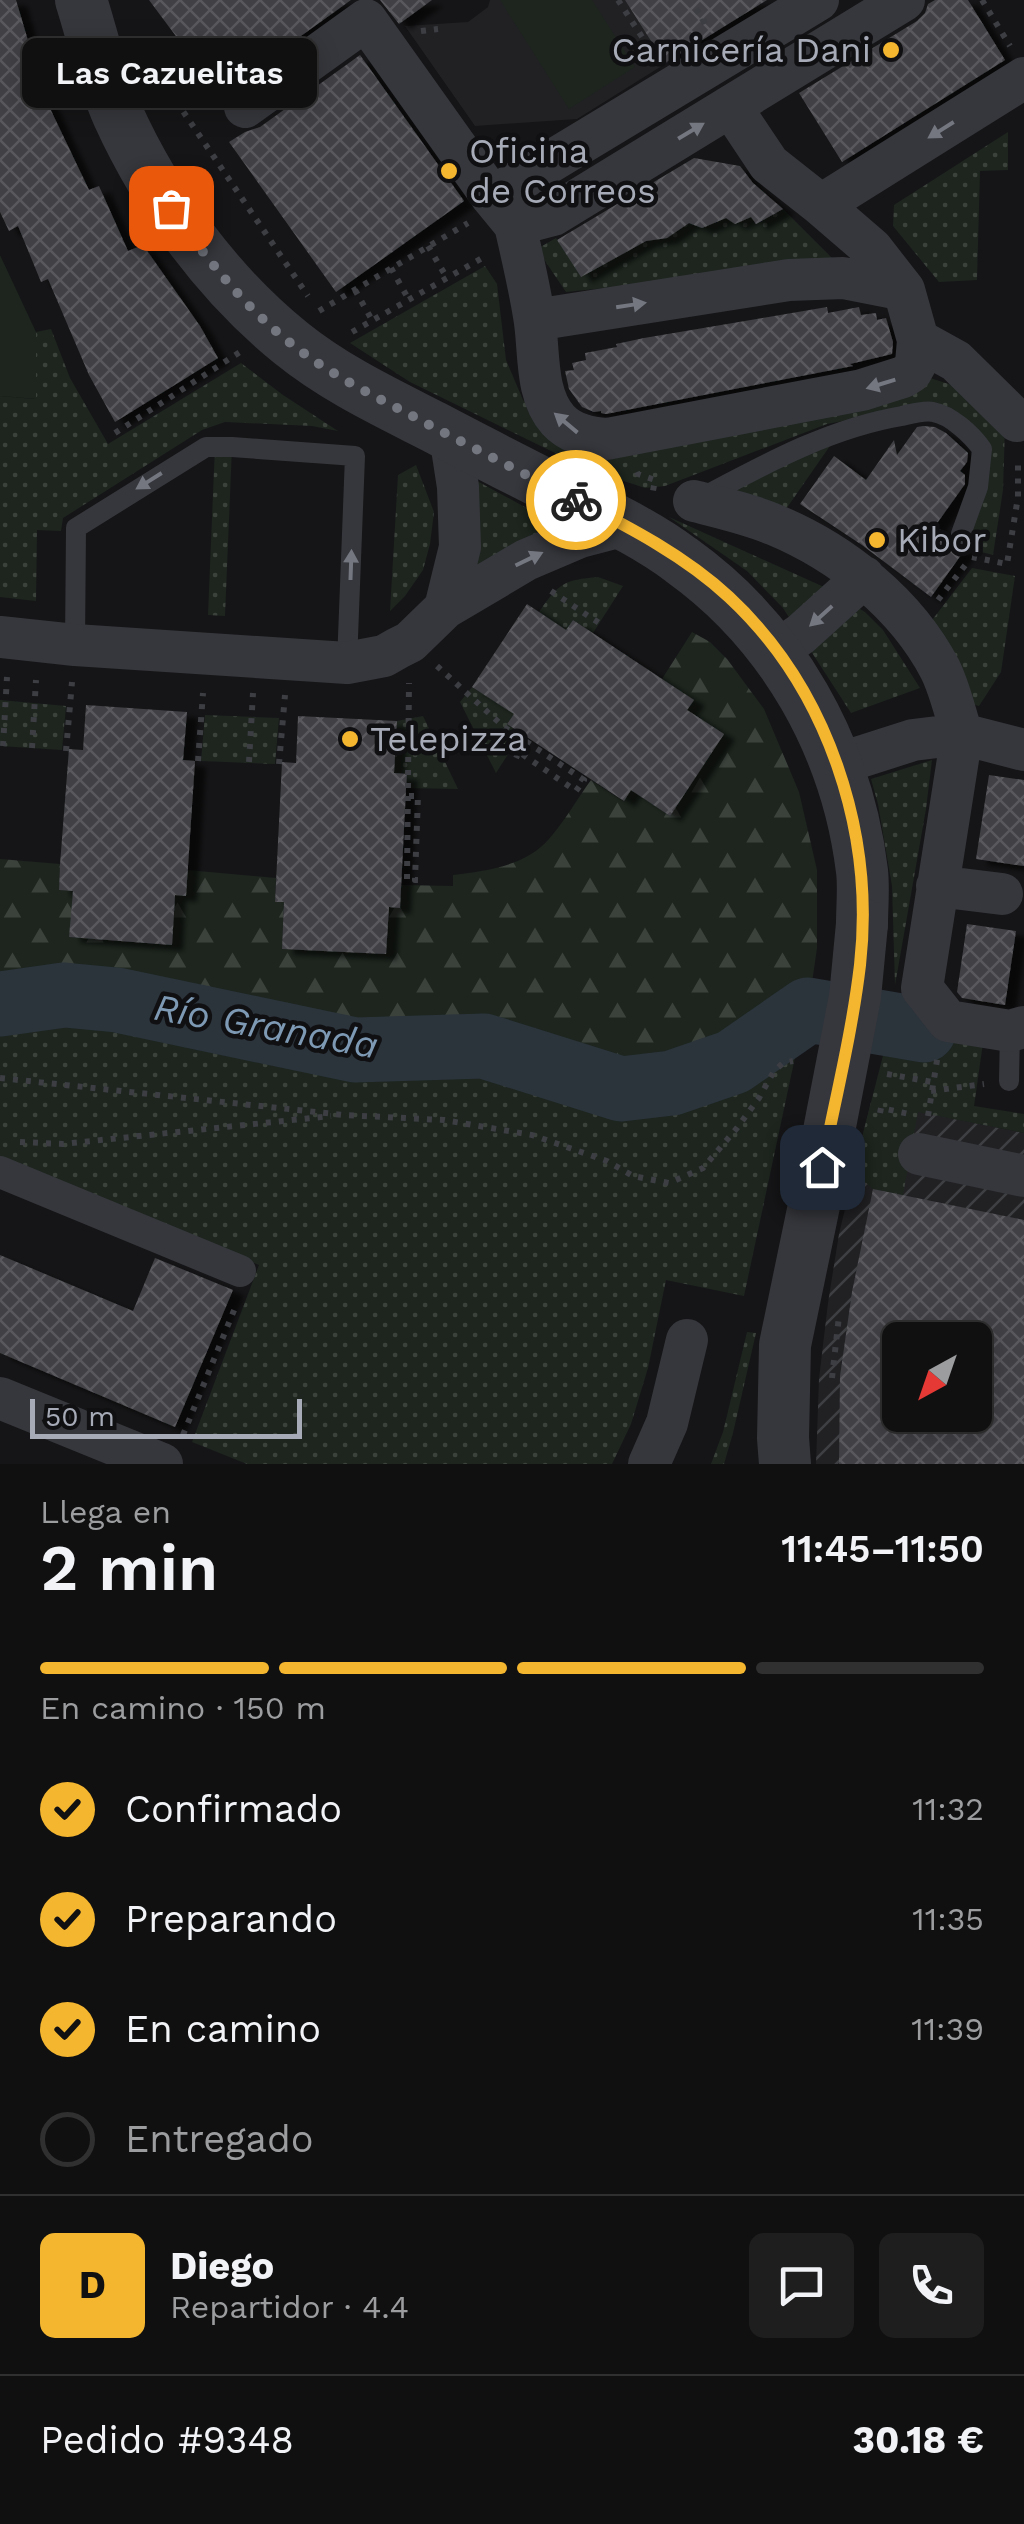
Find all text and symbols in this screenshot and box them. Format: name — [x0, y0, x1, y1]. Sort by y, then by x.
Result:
place label: Carnicería Dani — [612, 29, 871, 71]
callout: Las Cazuelitas — [24, 38, 318, 108]
marker: Carnicería Dani — [880, 39, 902, 61]
text: Las Cazuelitas — [55, 54, 284, 92]
one-way arrow — [927, 120, 955, 138]
one-way arrow — [677, 123, 705, 140]
place label: Oficina de Correos — [469, 130, 656, 212]
marker: Oficina de Correos — [438, 160, 460, 182]
pin — [129, 166, 214, 251]
icon: bag — [144, 181, 199, 236]
one-way arrow — [616, 296, 648, 312]
one-way arrow — [865, 377, 895, 392]
one-way arrow — [554, 412, 579, 434]
courier — [526, 450, 626, 550]
one-way arrow — [136, 472, 163, 490]
icon: bike — [549, 473, 604, 528]
place label: Kibor — [897, 519, 987, 561]
marker: Kibor — [866, 529, 888, 551]
one-way arrow — [343, 549, 359, 581]
one-way arrow — [515, 551, 544, 568]
one-way arrow — [809, 604, 834, 626]
place label: Telepizza — [370, 718, 527, 760]
marker: Telepizza — [339, 728, 361, 750]
water label: Río Granada — [151, 985, 381, 1067]
pin — [780, 1125, 865, 1210]
icon: home — [795, 1140, 850, 1195]
north arrow — [882, 1322, 992, 1432]
map controls — [882, 1322, 992, 1432]
scale bar — [30, 1394, 302, 1438]
text: 50 m — [45, 1400, 115, 1433]
text: Llega en — [40, 1493, 171, 1531]
text: 11:45–11:50 — [781, 1527, 984, 1571]
text: 2 min — [40, 1530, 218, 1606]
text: En camino · 150 m — [40, 1689, 326, 1727]
icon: check — [40, 1782, 95, 1837]
text: Confirmado — [125, 1787, 342, 1831]
text: 11:32 — [912, 1790, 984, 1828]
icon: check — [40, 1892, 95, 1947]
text: Preparando — [125, 1897, 337, 1941]
text: 11:35 — [912, 1900, 984, 1938]
icon: check — [40, 2002, 95, 2057]
text: En camino — [125, 2007, 321, 2051]
text: 11:39 — [911, 2010, 984, 2048]
text: Entregado — [125, 2117, 314, 2161]
button: chat — [749, 2233, 854, 2338]
button: phone — [879, 2233, 984, 2338]
text: Diego — [170, 2244, 274, 2288]
text: D — [79, 2263, 106, 2307]
text: Repartidor · 4.4 — [170, 2288, 409, 2326]
text: Pedido #9348 — [40, 2418, 294, 2462]
text: 30.18 € — [852, 2418, 984, 2462]

